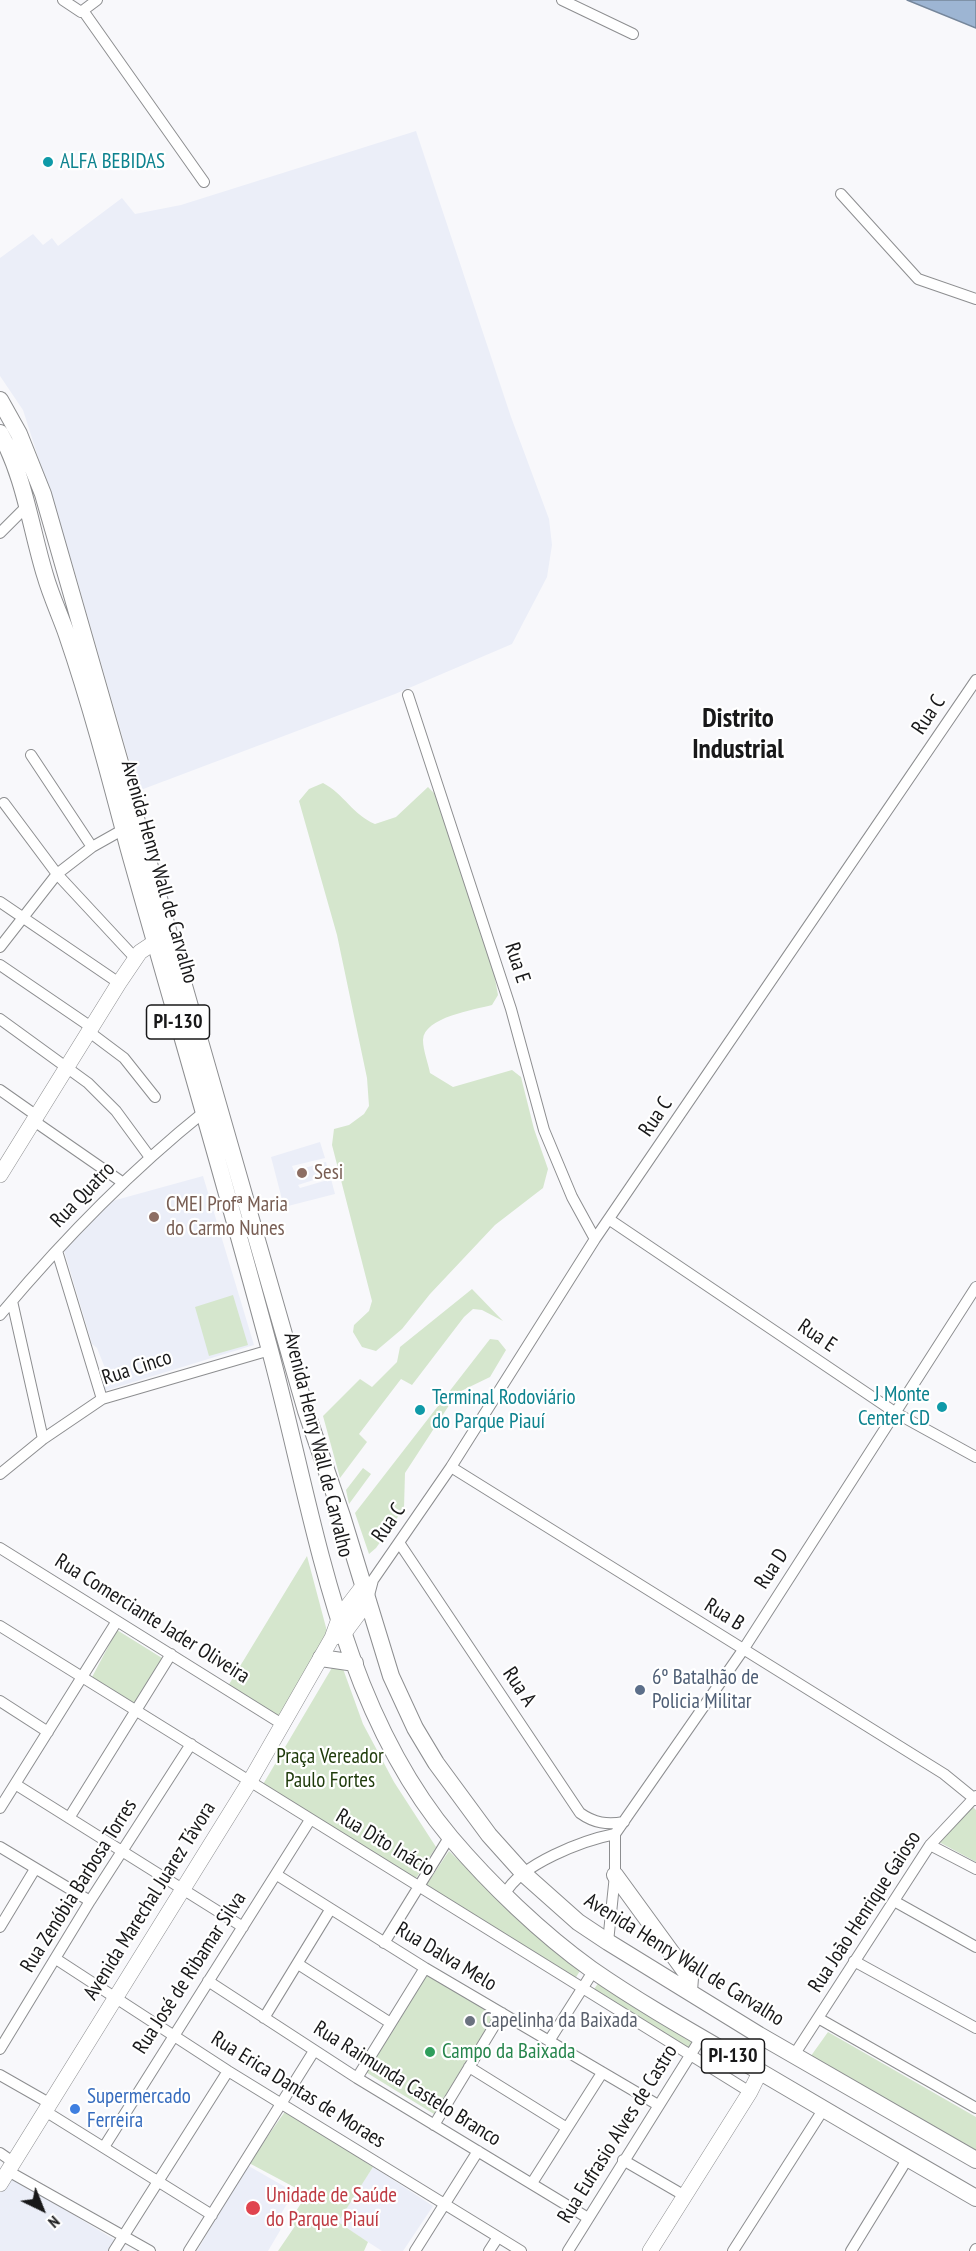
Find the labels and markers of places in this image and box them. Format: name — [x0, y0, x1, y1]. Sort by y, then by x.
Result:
place label: ALFA BEBIDAS — [60, 149, 165, 175]
marker: ALFA BEBIDAS — [41, 155, 55, 169]
place label: Sesi — [314, 1160, 343, 1186]
marker: Sesi — [295, 1166, 309, 1180]
place label: CMEI Profª Maria do Carmo Nunes — [166, 1192, 288, 1242]
marker: CMEI Profª Maria do Carmo Nunes — [147, 1210, 161, 1224]
place label: J Monte Center CD — [858, 1382, 930, 1432]
place label: Terminal Rodoviário do Parque Piauí — [432, 1385, 576, 1435]
marker: J Monte Center CD — [935, 1400, 949, 1414]
marker: Terminal Rodoviário do Parque Piauí — [413, 1403, 427, 1417]
place label: 6º Batalhão de Policia Militar — [652, 1665, 759, 1715]
marker: 6º Batalhão de Policia Militar — [633, 1683, 647, 1697]
place label: Capelinha da Baixada — [482, 2008, 638, 2034]
marker: Capelinha da Baixada — [463, 2014, 477, 2028]
place label: Campo da Baixada — [442, 2039, 575, 2065]
marker: Campo da Baixada — [423, 2045, 437, 2059]
place label: Supermercado Ferreira — [87, 2084, 191, 2134]
marker: Supermercado Ferreira — [68, 2102, 82, 2116]
place label: Unidade de Saúde do Parque Piauí — [266, 2183, 397, 2233]
marker: Unidade de Saúde do Parque Piauí — [244, 2199, 262, 2217]

